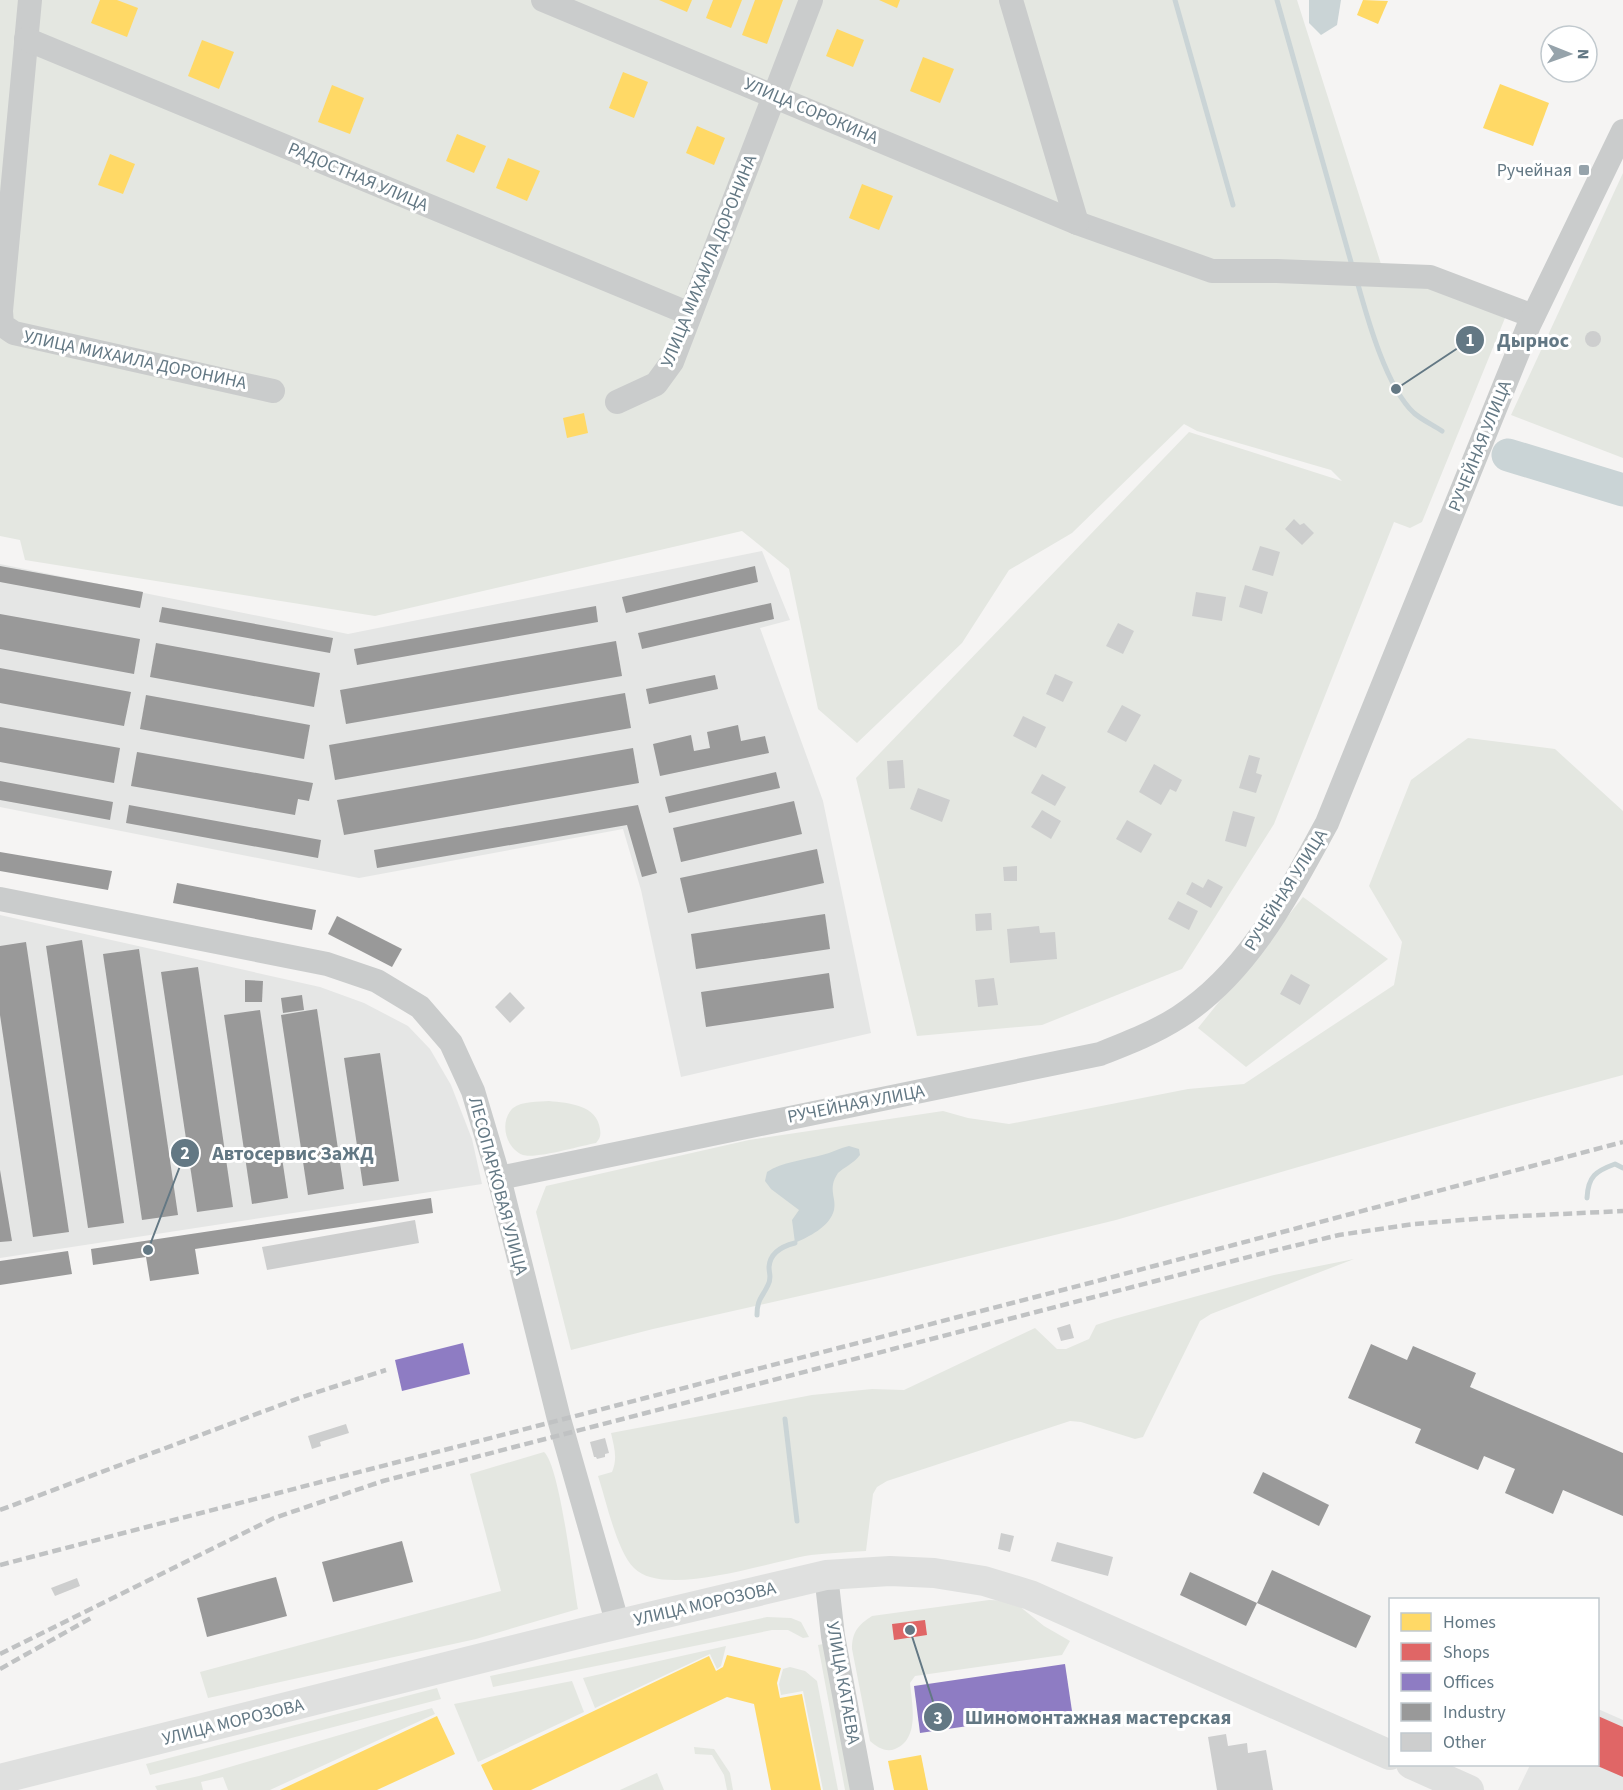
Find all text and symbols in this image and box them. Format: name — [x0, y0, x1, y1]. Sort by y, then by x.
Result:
north arrow — [1539, 24, 1599, 84]
text: N — [1572, 49, 1594, 60]
street label: УЛИЦА СОРОКИНА — [740, 71, 882, 151]
street label: РАДОСТНАЯ УЛИЦА — [284, 136, 432, 218]
street label: УЛИЦА МИХАИЛА ДОРОНИНА — [655, 151, 763, 371]
place label: Ручейная — [1497, 158, 1572, 183]
marker: Ручейная — [1577, 163, 1591, 177]
callout: Дырнос — [1455, 321, 1581, 359]
street label: УЛИЦА МИХАИЛА ДОРОНИНА — [21, 324, 249, 396]
text: Дырнос — [1497, 327, 1569, 355]
text: 1 — [1465, 328, 1475, 353]
street label: РУЧЕЙНАЯ УЛИЦА — [1442, 377, 1518, 515]
street label: РУЧЕЙНАЯ УЛИЦА — [1238, 824, 1334, 956]
street label: РУЧЕЙНАЯ УЛИЦА — [785, 1078, 927, 1130]
street label: ЛЕСОПАРКОВАЯ УЛИЦА — [462, 1094, 534, 1278]
callout: Автосервис ЗаЖД — [170, 1134, 385, 1172]
text: Автосервис ЗаЖД — [211, 1140, 374, 1168]
text: 2 — [180, 1141, 190, 1166]
street label: УЛИЦА МОРОЗОВА — [632, 1575, 779, 1632]
legend — [1389, 1598, 1599, 1766]
text: Homes — [1443, 1610, 1496, 1635]
street label: УЛИЦА КАТАЕВА — [820, 1620, 866, 1746]
text: Shops — [1443, 1640, 1490, 1665]
text: Offices — [1443, 1670, 1494, 1695]
street label: УЛИЦА МОРОЗОВА — [160, 1692, 307, 1752]
callout: Шиномонтажная мастерская — [923, 1698, 1243, 1736]
text: Industry — [1443, 1700, 1506, 1725]
text: Шиномонтажная мастерская — [965, 1704, 1231, 1732]
text: 3 — [933, 1706, 943, 1731]
text: Other — [1443, 1730, 1487, 1755]

